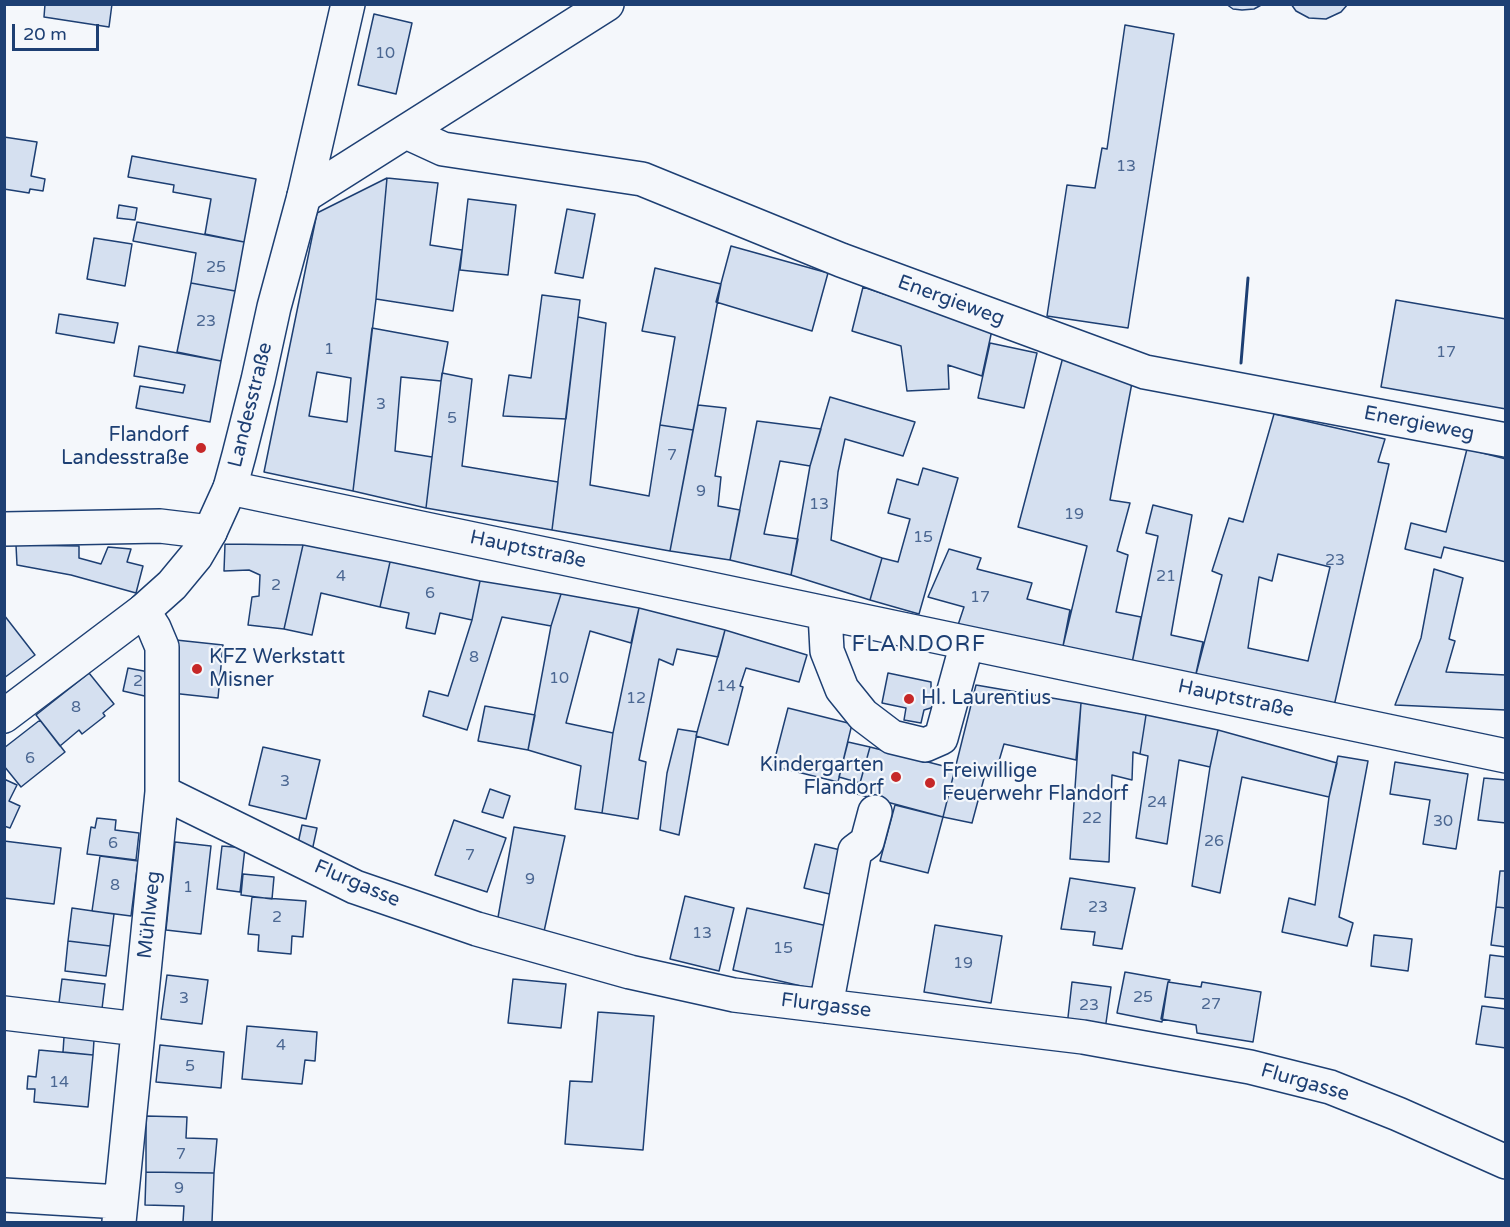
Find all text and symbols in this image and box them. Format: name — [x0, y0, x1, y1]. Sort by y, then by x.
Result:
scale bar — [15, 12, 102, 50]
text: 20 m — [23, 23, 67, 45]
house number: 10 — [375, 44, 395, 64]
house number: 13 — [1116, 157, 1136, 177]
house number: 25 — [206, 258, 226, 278]
street label: Energieweg — [894, 271, 1008, 331]
house number: 23 — [196, 312, 216, 332]
street label: Landesstraße — [224, 340, 278, 470]
house number: 1 — [324, 340, 334, 360]
house number: 17 — [1436, 343, 1456, 363]
house number: 3 — [376, 395, 386, 415]
street label: Energieweg — [1362, 402, 1476, 446]
house number: 5 — [447, 409, 457, 429]
place label: Flandorf Landesstraße — [61, 424, 189, 471]
marker: Flandorf Landesstraße — [194, 441, 208, 455]
house number: 7 — [667, 446, 677, 466]
house number: 9 — [696, 482, 706, 502]
house number: 13 — [809, 495, 829, 515]
house number: 19 — [1064, 505, 1084, 525]
street label: Hauptstraße — [468, 526, 588, 574]
house number: 15 — [913, 528, 933, 548]
house number: 23 — [1325, 551, 1345, 571]
house number: 4 — [336, 567, 346, 587]
house number: 21 — [1156, 567, 1176, 587]
house number: 2 — [271, 576, 281, 596]
house number: 6 — [425, 584, 435, 604]
house number: 17 — [970, 588, 990, 608]
district label: FLANDORF — [851, 632, 987, 658]
place label: KFZ Werkstatt Misner — [209, 646, 345, 693]
house number: 8 — [469, 648, 479, 668]
marker: KFZ Werkstatt Misner — [190, 662, 204, 676]
house number: 10 — [549, 669, 569, 689]
house number: 2 — [133, 672, 143, 692]
street label: Hauptstraße — [1176, 675, 1296, 723]
house number: 14 — [716, 677, 736, 697]
place label: Hl. Laurentius — [921, 687, 1051, 711]
house number: 12 — [626, 689, 646, 709]
marker: Hl. Laurentius — [902, 692, 916, 706]
house number: 8 — [71, 698, 81, 718]
house number: 6 — [25, 749, 35, 769]
place label: Kindergarten Flandorf — [760, 754, 884, 801]
place label: Freiwillige Feuerwehr Flandorf — [942, 760, 1128, 807]
marker: Kindergarten Flandorf — [889, 770, 903, 784]
house number: 3 — [280, 772, 290, 792]
marker: Freiwillige Feuerwehr Flandorf — [923, 776, 937, 790]
house number: 24 — [1147, 793, 1167, 813]
house number: 22 — [1082, 809, 1102, 829]
house number: 30 — [1433, 812, 1453, 832]
house number: 26 — [1204, 832, 1224, 852]
house number: 6 — [108, 834, 118, 854]
house number: 7 — [465, 846, 475, 866]
street label: Flurgasse — [310, 855, 404, 913]
street label: Mühlweg — [133, 870, 167, 960]
house number: 9 — [525, 870, 535, 890]
house number: 8 — [110, 876, 120, 896]
house number: 1 — [183, 878, 193, 898]
house number: 23 — [1088, 898, 1108, 918]
house number: 2 — [272, 908, 282, 928]
house number: 13 — [692, 924, 712, 944]
house number: 15 — [773, 939, 793, 959]
house number: 19 — [953, 954, 973, 974]
house number: 25 — [1133, 988, 1153, 1008]
house number: 3 — [179, 989, 189, 1009]
street label: Flurgasse — [779, 989, 873, 1023]
house number: 27 — [1201, 995, 1221, 1015]
house number: 23 — [1079, 996, 1099, 1016]
house number: 4 — [276, 1036, 286, 1056]
house number: 5 — [185, 1057, 195, 1077]
street label: Flurgasse — [1258, 1059, 1352, 1107]
house number: 14 — [49, 1073, 69, 1093]
house number: 7 — [176, 1145, 186, 1165]
house number: 9 — [174, 1179, 184, 1199]

